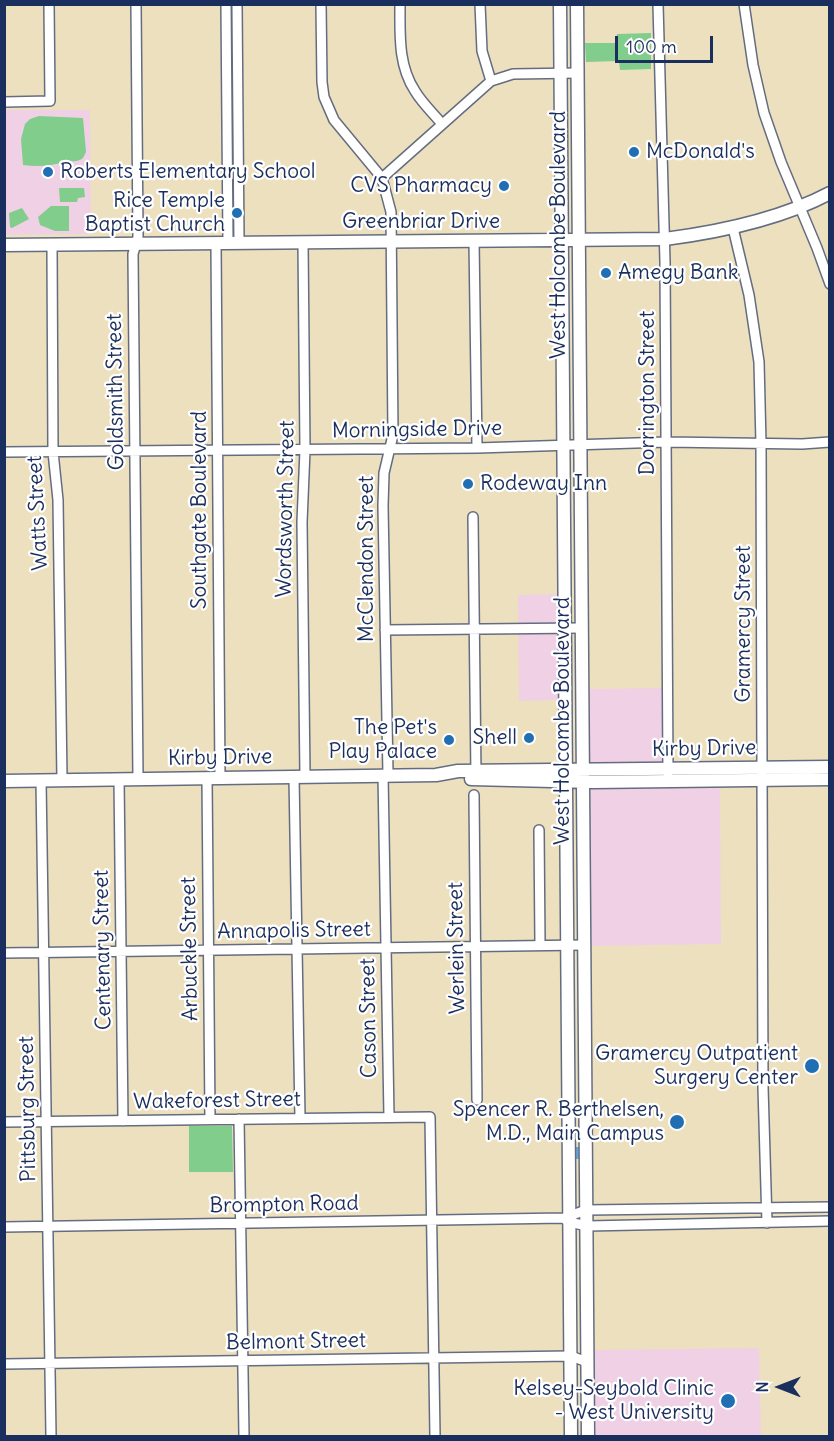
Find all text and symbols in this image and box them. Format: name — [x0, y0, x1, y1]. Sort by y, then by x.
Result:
scale bar — [618, 24, 716, 62]
text: 100 m — [626, 35, 677, 58]
street label: West Holcombe Boulevard — [546, 111, 572, 359]
place label: McDonald's — [646, 139, 755, 165]
marker: McDonald's — [627, 145, 641, 159]
place label: Roberts Elementary School — [60, 159, 316, 185]
marker: Roberts Elementary School — [41, 165, 55, 179]
place label: CVS Pharmacy — [350, 173, 492, 199]
marker: CVS Pharmacy — [497, 179, 511, 193]
place label: Rice Temple Baptist Church — [85, 188, 225, 238]
marker: Rice Temple Baptist Church — [230, 206, 244, 220]
street label: Greenbriar Drive — [342, 209, 500, 235]
place label: Amegy Bank — [618, 260, 738, 286]
marker: Amegy Bank — [599, 266, 613, 280]
street label: Dorrington Street — [635, 311, 661, 475]
street label: Goldsmith Street — [102, 313, 130, 471]
street label: Southgate Boulevard — [187, 411, 213, 609]
street label: Morningside Drive — [332, 416, 502, 444]
street label: Wordsworth Street — [272, 420, 300, 598]
street label: Watts Street — [22, 455, 54, 571]
place label: Rodeway Inn — [480, 471, 607, 497]
street label: McClendon Street — [354, 476, 380, 642]
marker: Rodeway Inn — [461, 477, 475, 491]
street label: Gramercy Street — [731, 545, 757, 703]
street label: West Holcombe Boulevard — [550, 597, 576, 845]
place label: The Pet's Play Palace — [329, 715, 437, 765]
place label: Shell — [472, 725, 517, 751]
marker: Shell — [522, 731, 536, 745]
marker: The Pet's Play Palace — [442, 733, 456, 747]
street label: Kirby Drive — [652, 735, 756, 763]
street label: Kirby Drive — [168, 744, 272, 772]
street label: Centenary Street — [89, 870, 117, 1030]
street label: Arbuckle Street — [176, 877, 204, 1021]
street label: Werlein Street — [443, 882, 471, 1014]
street label: Annapolis Street — [217, 917, 371, 945]
street label: Cason Street — [355, 958, 383, 1078]
street label: Pittsburg Street — [14, 1036, 42, 1182]
place label: Gramercy Outpatient Surgery Center — [595, 1041, 798, 1091]
marker: Gramercy Outpatient Surgery Center — [803, 1057, 821, 1075]
street label: Wakeforest Street — [133, 1087, 301, 1115]
place label: Spencer R. Berthelsen, M.D., Main Campus — [453, 1097, 664, 1147]
marker: Spencer R. Berthelsen, M.D., Main Campus — [668, 1113, 686, 1131]
street label: Brompton Road — [209, 1191, 359, 1219]
street label: Belmont Street — [226, 1328, 366, 1356]
north arrow — [750, 1357, 810, 1417]
place label: Kelsey-Seybold Clinic - West University — [513, 1376, 714, 1426]
text: N — [752, 1381, 772, 1393]
marker: Kelsey-Seybold Clinic - West University — [719, 1392, 737, 1410]

